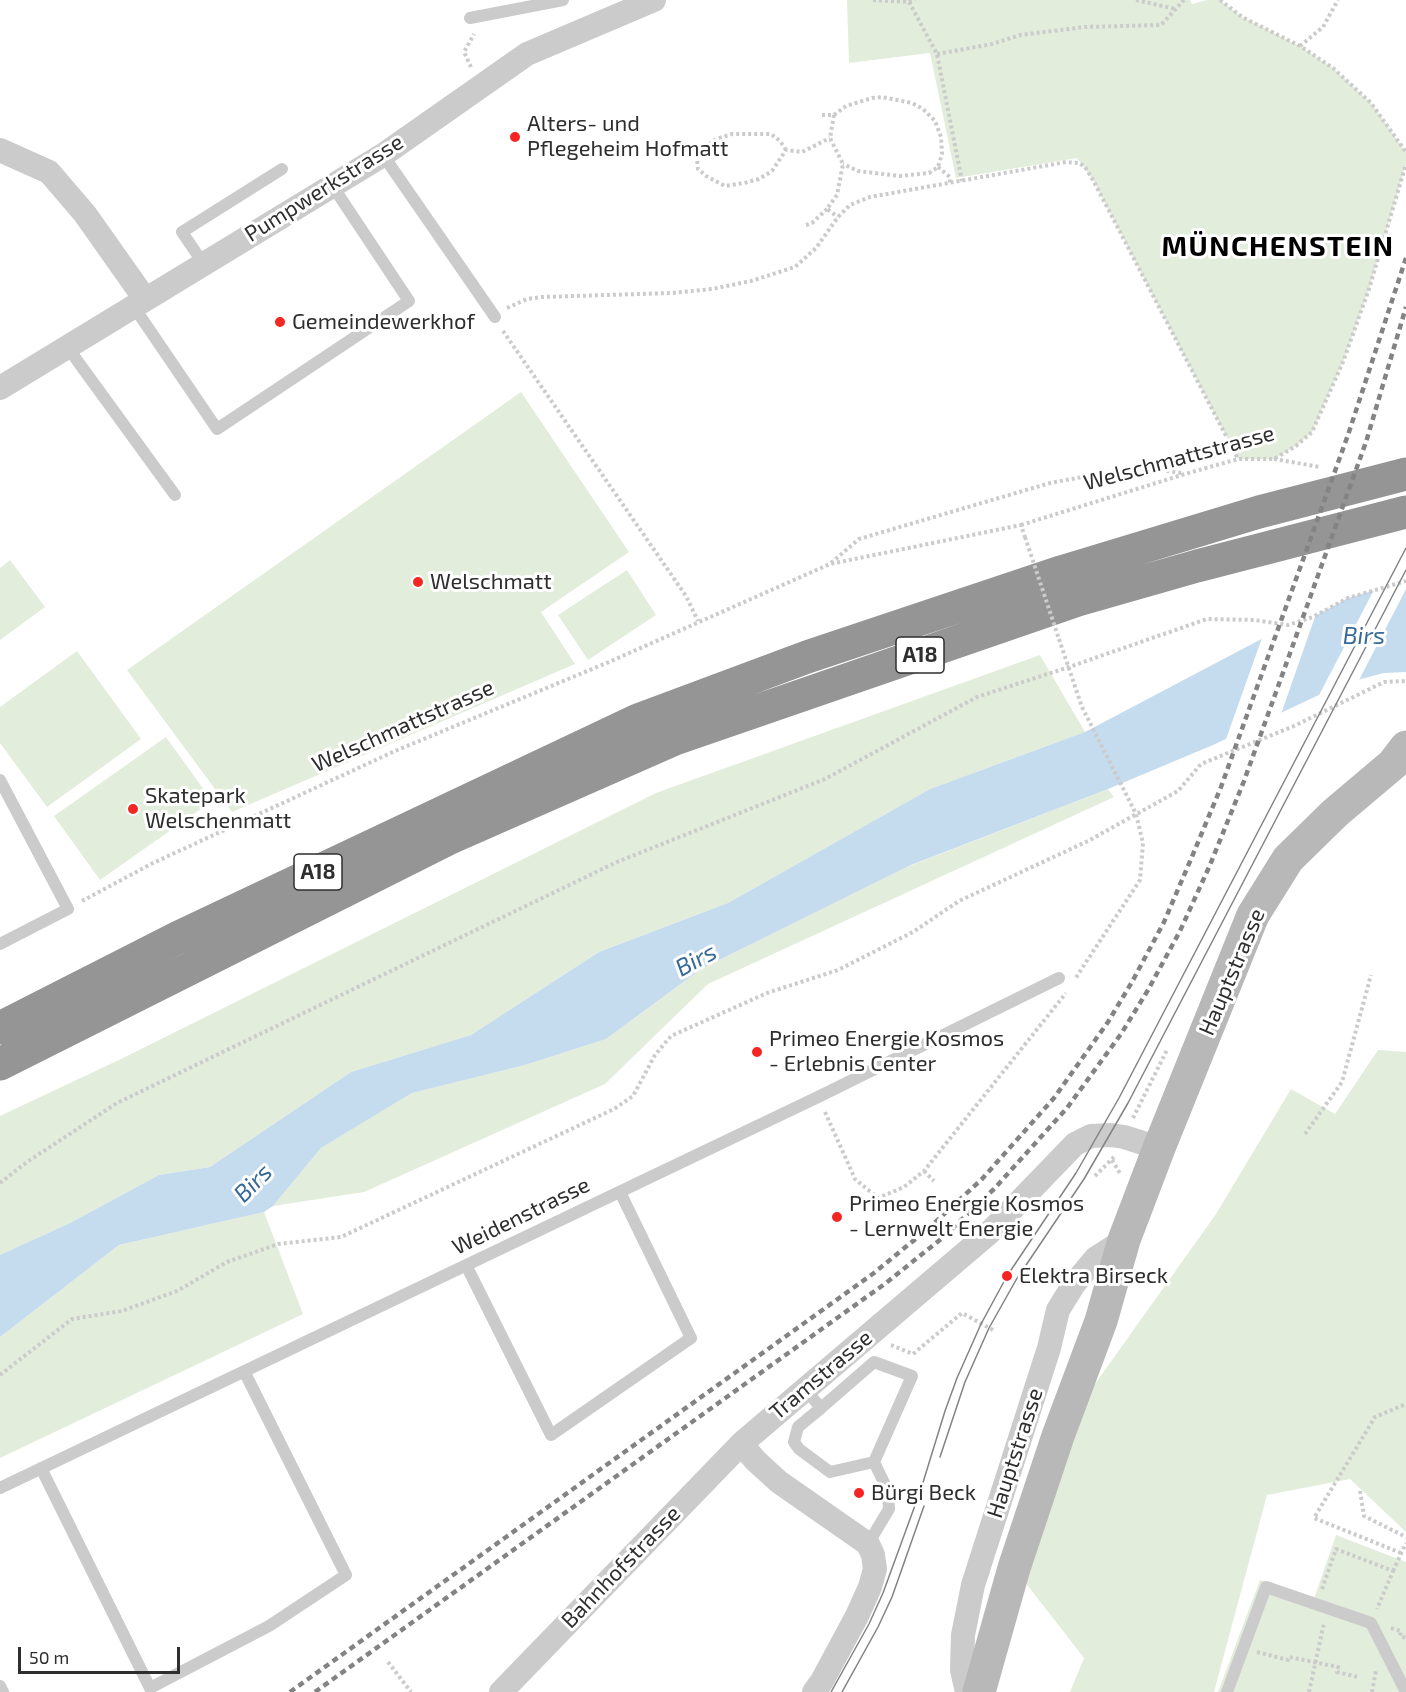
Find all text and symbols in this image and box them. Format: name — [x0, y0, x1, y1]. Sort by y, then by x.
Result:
place label: Alters- und Pflegeheim Hofmatt — [527, 111, 728, 162]
street label: Pumpwerkstrasse — [240, 129, 408, 247]
marker: Alters- und Pflegeheim Hofmatt — [508, 130, 522, 144]
district label: MÜNCHENSTEIN — [1161, 230, 1395, 264]
place label: Gemeindewerkhof — [292, 309, 475, 335]
marker: Gemeindewerkhof — [273, 315, 287, 329]
street label: Welschmattstrasse — [1081, 420, 1277, 496]
place label: Welschmatt — [430, 569, 552, 595]
marker: Welschmatt — [411, 575, 425, 589]
water label: Birs — [1343, 622, 1385, 650]
road number: A18 — [896, 637, 944, 673]
street label: Welschmattstrasse — [308, 674, 498, 778]
place label: Skatepark Welschenmatt — [145, 783, 291, 834]
marker: Skatepark Welschenmatt — [126, 802, 140, 816]
road number: A18 — [294, 854, 342, 890]
street label: Hauptstrasse — [1193, 905, 1271, 1039]
water label: Birs — [671, 937, 721, 983]
place label: Primeo Energie Kosmos - Erlebnis Center — [769, 1026, 1004, 1078]
marker: Primeo Energie Kosmos - Erlebnis Center — [750, 1045, 764, 1059]
water label: Birs — [228, 1158, 278, 1208]
street label: Weidenstrasse — [448, 1171, 594, 1261]
place label: Primeo Energie Kosmos - Lernwelt Energie — [849, 1191, 1084, 1242]
marker: Primeo Energie Kosmos - Lernwelt Energie — [830, 1210, 844, 1224]
place label: Elektra Birseck — [1019, 1263, 1168, 1289]
marker: Elektra Birseck — [1000, 1269, 1014, 1283]
street label: Tramstrasse — [764, 1325, 878, 1425]
street label: Hauptstrasse — [982, 1385, 1048, 1521]
place label: Bürgi Beck — [871, 1480, 976, 1506]
marker: Bürgi Beck — [852, 1486, 866, 1500]
street label: Bahnhofstrasse — [556, 1500, 686, 1634]
scale bar — [21, 1635, 183, 1673]
text: 50 m — [29, 1646, 69, 1668]

